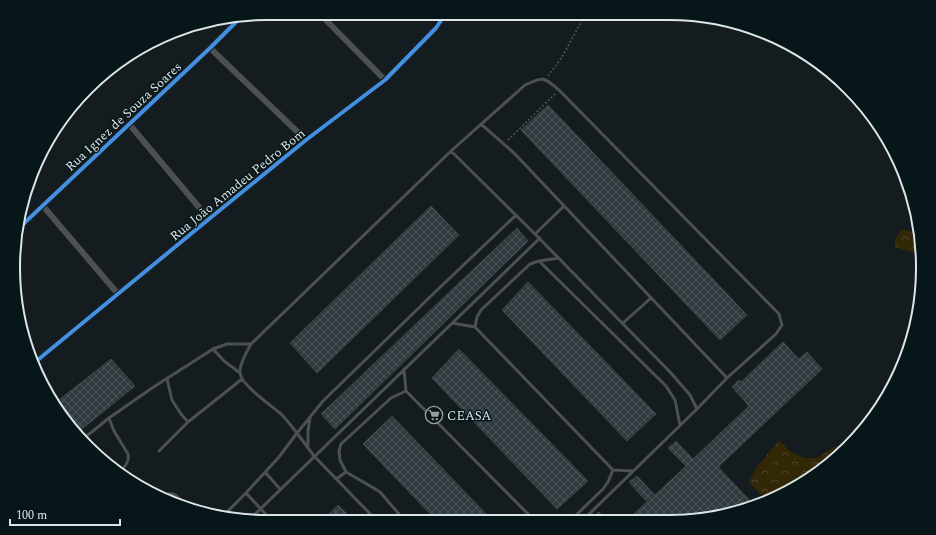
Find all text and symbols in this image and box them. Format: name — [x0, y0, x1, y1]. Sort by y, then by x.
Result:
street label: Rua Ignez de Souza Soares — [61, 57, 186, 176]
street label: Rua João Amadeu Pedro Bom — [166, 124, 310, 246]
supermarket icon: CEASA — [424, 405, 444, 425]
place label: CEASA — [447, 406, 491, 426]
scale bar — [10, 501, 120, 527]
text: 100 m — [16, 506, 47, 525]

